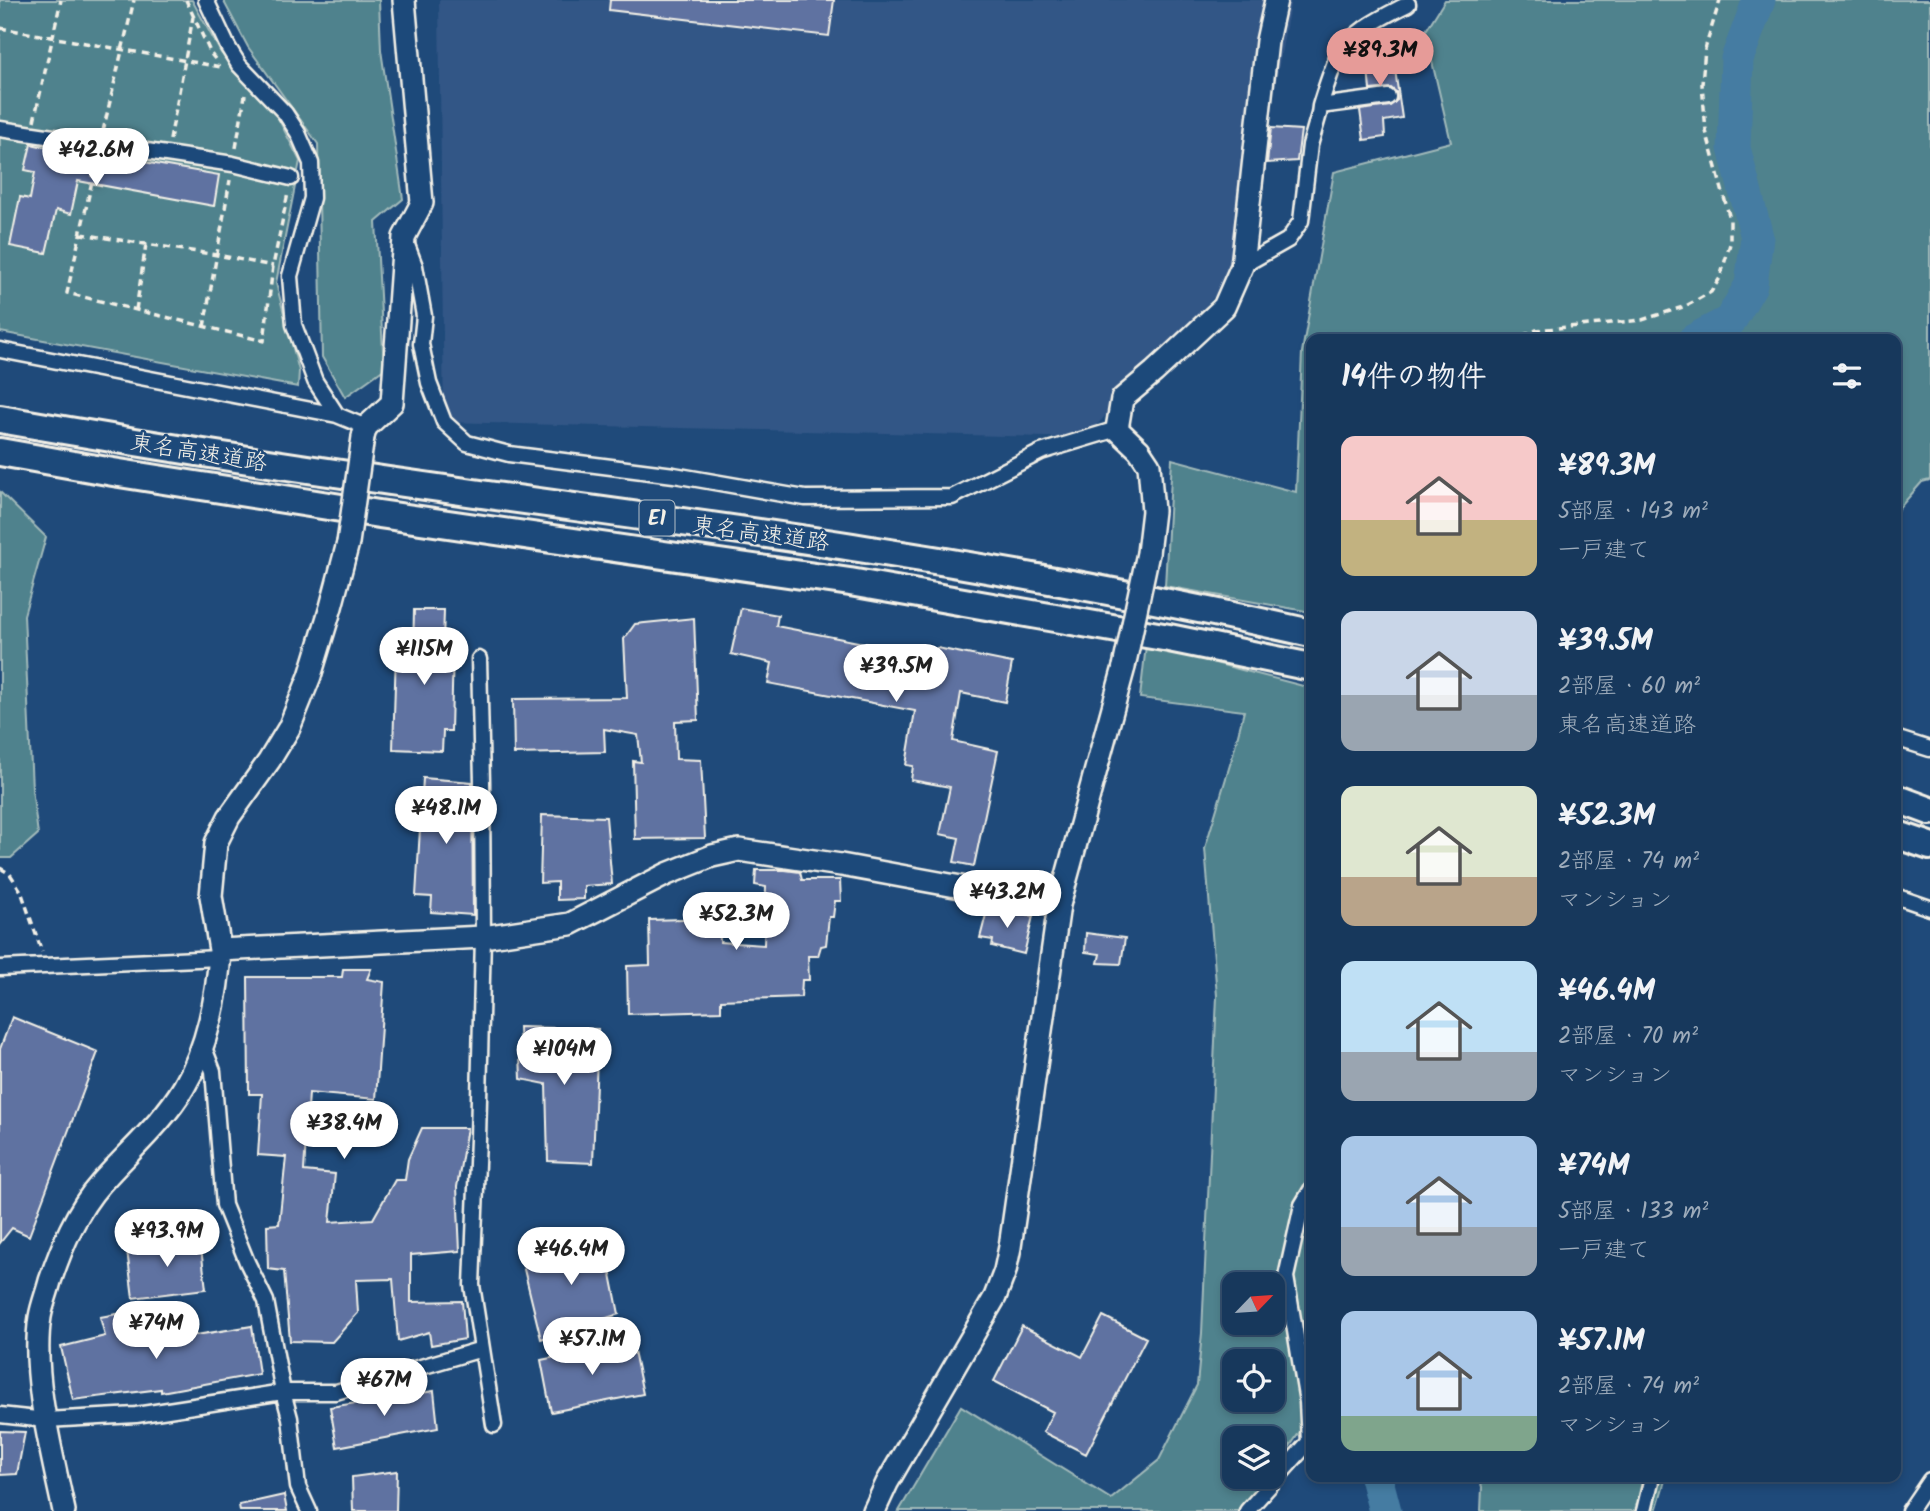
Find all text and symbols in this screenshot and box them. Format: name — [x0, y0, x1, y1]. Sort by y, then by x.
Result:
pin: ¥89.3M — [1323, 28, 1437, 88]
text: ¥89.3M — [1343, 33, 1417, 69]
pin: ¥42.6M — [39, 128, 153, 188]
text: ¥42.6M — [58, 133, 134, 169]
text: 14件の物件 — [1341, 354, 1486, 402]
icon: filters — [1828, 357, 1866, 395]
street label: 東名高速道路 — [128, 425, 270, 483]
text: ¥89.3M — [1558, 443, 1656, 491]
icon: home — [1397, 464, 1481, 548]
text: 5部屋 · 143 m² — [1558, 494, 1708, 530]
road number: E1 — [640, 500, 674, 536]
street label: 東名高速道路 — [690, 508, 832, 562]
text: 一戸建て — [1558, 533, 1650, 569]
text: ¥39.5M — [1558, 618, 1653, 666]
pin: ¥115M — [375, 628, 473, 687]
text: ¥115M — [395, 632, 453, 668]
icon: home — [1397, 639, 1481, 723]
pin: ¥39.5M — [839, 644, 953, 704]
text: ¥39.5M — [860, 649, 932, 685]
text: 2部屋 · 60 m² — [1558, 669, 1700, 705]
text: 東名高速道路 — [1558, 708, 1696, 744]
pin: ¥48.1M — [389, 786, 503, 846]
text: ¥48.1M — [411, 791, 481, 827]
text: ¥52.3M — [1558, 793, 1655, 841]
icon: home — [1397, 814, 1481, 898]
text: 2部屋 · 74 m² — [1558, 844, 1699, 880]
pin: ¥43.2M — [950, 870, 1064, 930]
text: ¥43.2M — [969, 875, 1045, 911]
text: マンション — [1558, 883, 1672, 919]
pin: ¥52.3M — [679, 892, 793, 952]
text: ¥52.3M — [699, 897, 773, 933]
text: ¥46.4M — [1558, 968, 1655, 1016]
icon: home — [1397, 989, 1481, 1073]
text: 2部屋 · 70 m² — [1558, 1019, 1698, 1055]
pin: ¥104M — [515, 1028, 613, 1087]
text: ¥104M — [533, 1032, 595, 1068]
text: マンション — [1558, 1058, 1672, 1094]
pin: ¥38.4M — [287, 1102, 401, 1161]
text: ¥38.4M — [306, 1106, 382, 1142]
text: ¥74M — [1558, 1143, 1630, 1191]
icon: home — [1397, 1164, 1481, 1248]
text: 5部屋 · 133 m² — [1558, 1194, 1708, 1230]
pin: ¥93.9M — [110, 1210, 224, 1269]
text: ¥93.9M — [131, 1214, 203, 1250]
pin: ¥46.4M — [514, 1228, 628, 1287]
text: ¥46.4M — [534, 1232, 608, 1268]
text: 一戸建て — [1558, 1233, 1650, 1269]
north arrow — [1222, 1272, 1284, 1335]
map controls — [1222, 1272, 1285, 1489]
pin: ¥74M — [115, 1302, 197, 1361]
text: ¥74M — [129, 1306, 183, 1342]
pin: ¥57.1M — [535, 1318, 649, 1377]
text: ¥57.1M — [1558, 1318, 1645, 1366]
text: ¥57.1M — [559, 1322, 625, 1358]
icon: home — [1397, 1339, 1481, 1423]
button: locate — [1222, 1349, 1285, 1412]
pin: ¥67M — [343, 1358, 425, 1418]
text: ¥67M — [357, 1363, 411, 1399]
text: 2部屋 · 74 m² — [1558, 1369, 1699, 1405]
text: マンション — [1558, 1408, 1672, 1444]
button: layers — [1222, 1426, 1285, 1489]

